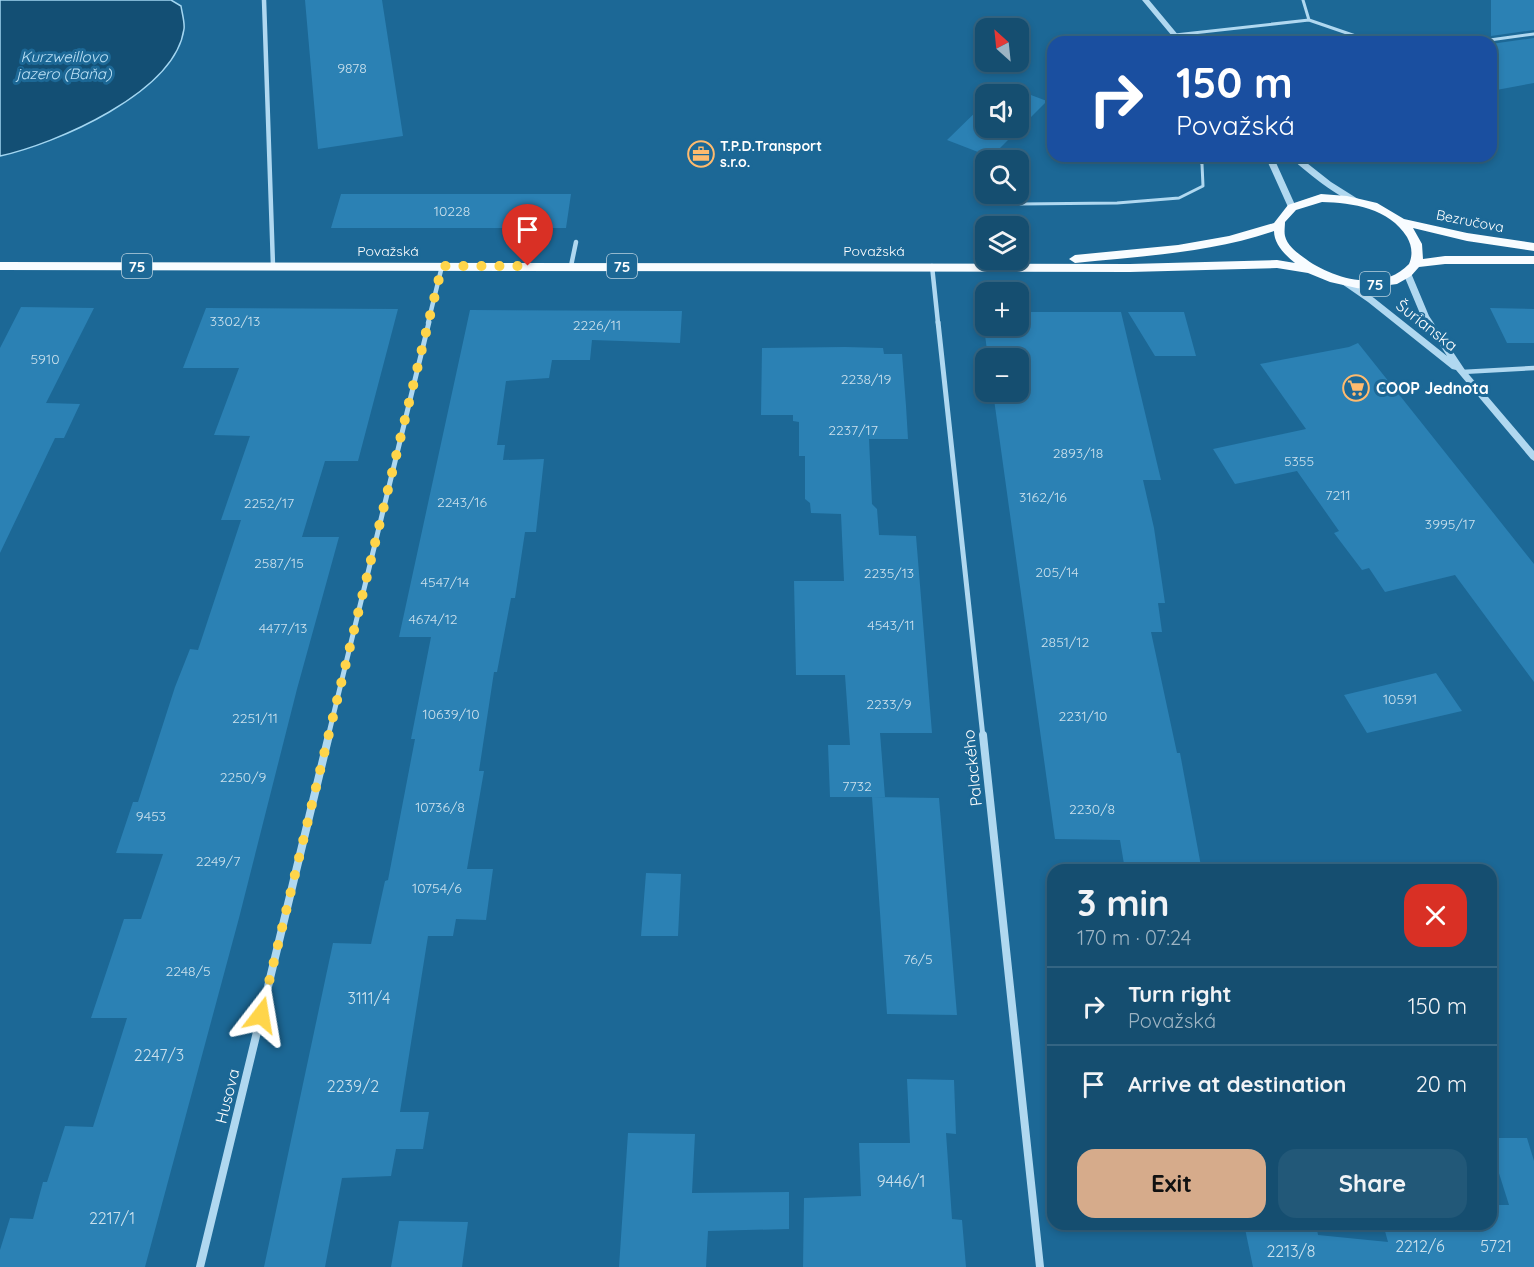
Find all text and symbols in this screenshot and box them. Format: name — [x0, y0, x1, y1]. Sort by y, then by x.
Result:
north arrow — [975, 18, 1029, 72]
map controls — [975, 18, 1029, 402]
water label: Kurzweillovo jazero (Baňa) — [15, 47, 113, 83]
text: 150 m — [1176, 56, 1293, 109]
house number: 9878 — [337, 59, 367, 77]
icon: right — [1077, 60, 1155, 138]
button: sound — [975, 84, 1029, 138]
text: Považská — [1176, 108, 1295, 142]
place label: T.P.D.Transport s.r.o. — [720, 137, 822, 171]
office icon: T.P.D.Transport s.r.o. — [686, 139, 716, 169]
button: search — [975, 150, 1029, 204]
house number: 10228 — [434, 202, 470, 220]
pin — [502, 204, 553, 266]
street label: Bezručova — [1435, 206, 1505, 236]
icon: arrive — [511, 213, 544, 246]
button: layers — [975, 216, 1029, 270]
street label: Považská — [357, 242, 419, 260]
street label: Považská — [843, 242, 905, 260]
road number: 75 — [122, 254, 152, 278]
road number: 75 — [607, 254, 637, 278]
road number: 75 — [1360, 272, 1390, 296]
button: + — [975, 282, 1029, 336]
street label: Šurianska — [1392, 295, 1462, 355]
house number: 3302/13 — [210, 312, 260, 330]
house number: 2226/11 — [573, 316, 621, 334]
button: − — [975, 348, 1029, 402]
house number: 5910 — [30, 350, 60, 368]
house number: 2238/19 — [841, 370, 892, 388]
supermarket icon: COOP Jednota — [1341, 373, 1371, 403]
place label: COOP Jednota — [1376, 378, 1489, 398]
house number: 2237/17 — [828, 421, 878, 439]
house number: 2893/18 — [1053, 444, 1103, 462]
house number: 5355 — [1284, 452, 1314, 470]
house number: 7211 — [1325, 486, 1351, 504]
house number: 3162/16 — [1019, 488, 1067, 506]
house number: 2243/16 — [437, 493, 487, 511]
house number: 2252/17 — [244, 494, 294, 512]
house number: 3995/17 — [1425, 515, 1475, 533]
house number: 2587/15 — [254, 554, 304, 572]
house number: 205/14 — [1035, 563, 1079, 581]
house number: 2235/13 — [864, 564, 914, 582]
house number: 4547/14 — [421, 573, 469, 591]
house number: 4674/12 — [408, 610, 458, 628]
house number: 4543/11 — [867, 616, 915, 634]
house number: 4477/13 — [259, 619, 307, 637]
house number: 2851/12 — [1041, 633, 1089, 651]
house number: 10591 — [1383, 690, 1417, 708]
house number: 2233/9 — [866, 695, 912, 713]
house number: 10639/10 — [422, 705, 480, 723]
house number: 2231/10 — [1059, 707, 1107, 725]
house number: 2251/11 — [232, 709, 278, 727]
street label: Palackého — [958, 729, 986, 807]
house number: 2250/9 — [220, 768, 266, 786]
house number: 7732 — [842, 777, 872, 795]
house number: 10736/8 — [415, 798, 465, 816]
house number: 2230/8 — [1069, 800, 1115, 818]
house number: 9453 — [136, 807, 166, 825]
house number: 2249/7 — [196, 852, 240, 870]
house number: 10754/6 — [412, 879, 462, 897]
text: 3 min — [1077, 880, 1170, 925]
button: close — [1404, 884, 1467, 947]
text: 170 m · 07:24 — [1077, 925, 1191, 950]
house number: 76/5 — [903, 950, 933, 968]
house number: 2248/5 — [165, 962, 211, 980]
text: Turn right — [1128, 980, 1232, 1008]
position arrow — [229, 983, 293, 1047]
house number: 3111/4 — [348, 988, 390, 1008]
icon: right — [1077, 990, 1110, 1023]
text: 150 m — [1408, 992, 1467, 1020]
text: Považská — [1128, 1008, 1216, 1033]
house number: 2247/3 — [134, 1045, 184, 1065]
street label: Husova — [211, 1066, 243, 1126]
icon: arrive — [1077, 1068, 1110, 1101]
text: Arrive at destination — [1128, 1070, 1346, 1098]
text: 20 m — [1416, 1070, 1467, 1098]
house number: 2239/2 — [327, 1076, 379, 1096]
button: Exit — [1077, 1149, 1266, 1218]
button: Share — [1278, 1149, 1467, 1218]
house number: 9446/1 — [877, 1171, 925, 1191]
house number: 2217/1 — [89, 1208, 135, 1228]
house number: 2212/6 — [1395, 1236, 1445, 1256]
house number: 5721 — [1480, 1236, 1512, 1256]
house number: 2213/8 — [1266, 1241, 1316, 1261]

